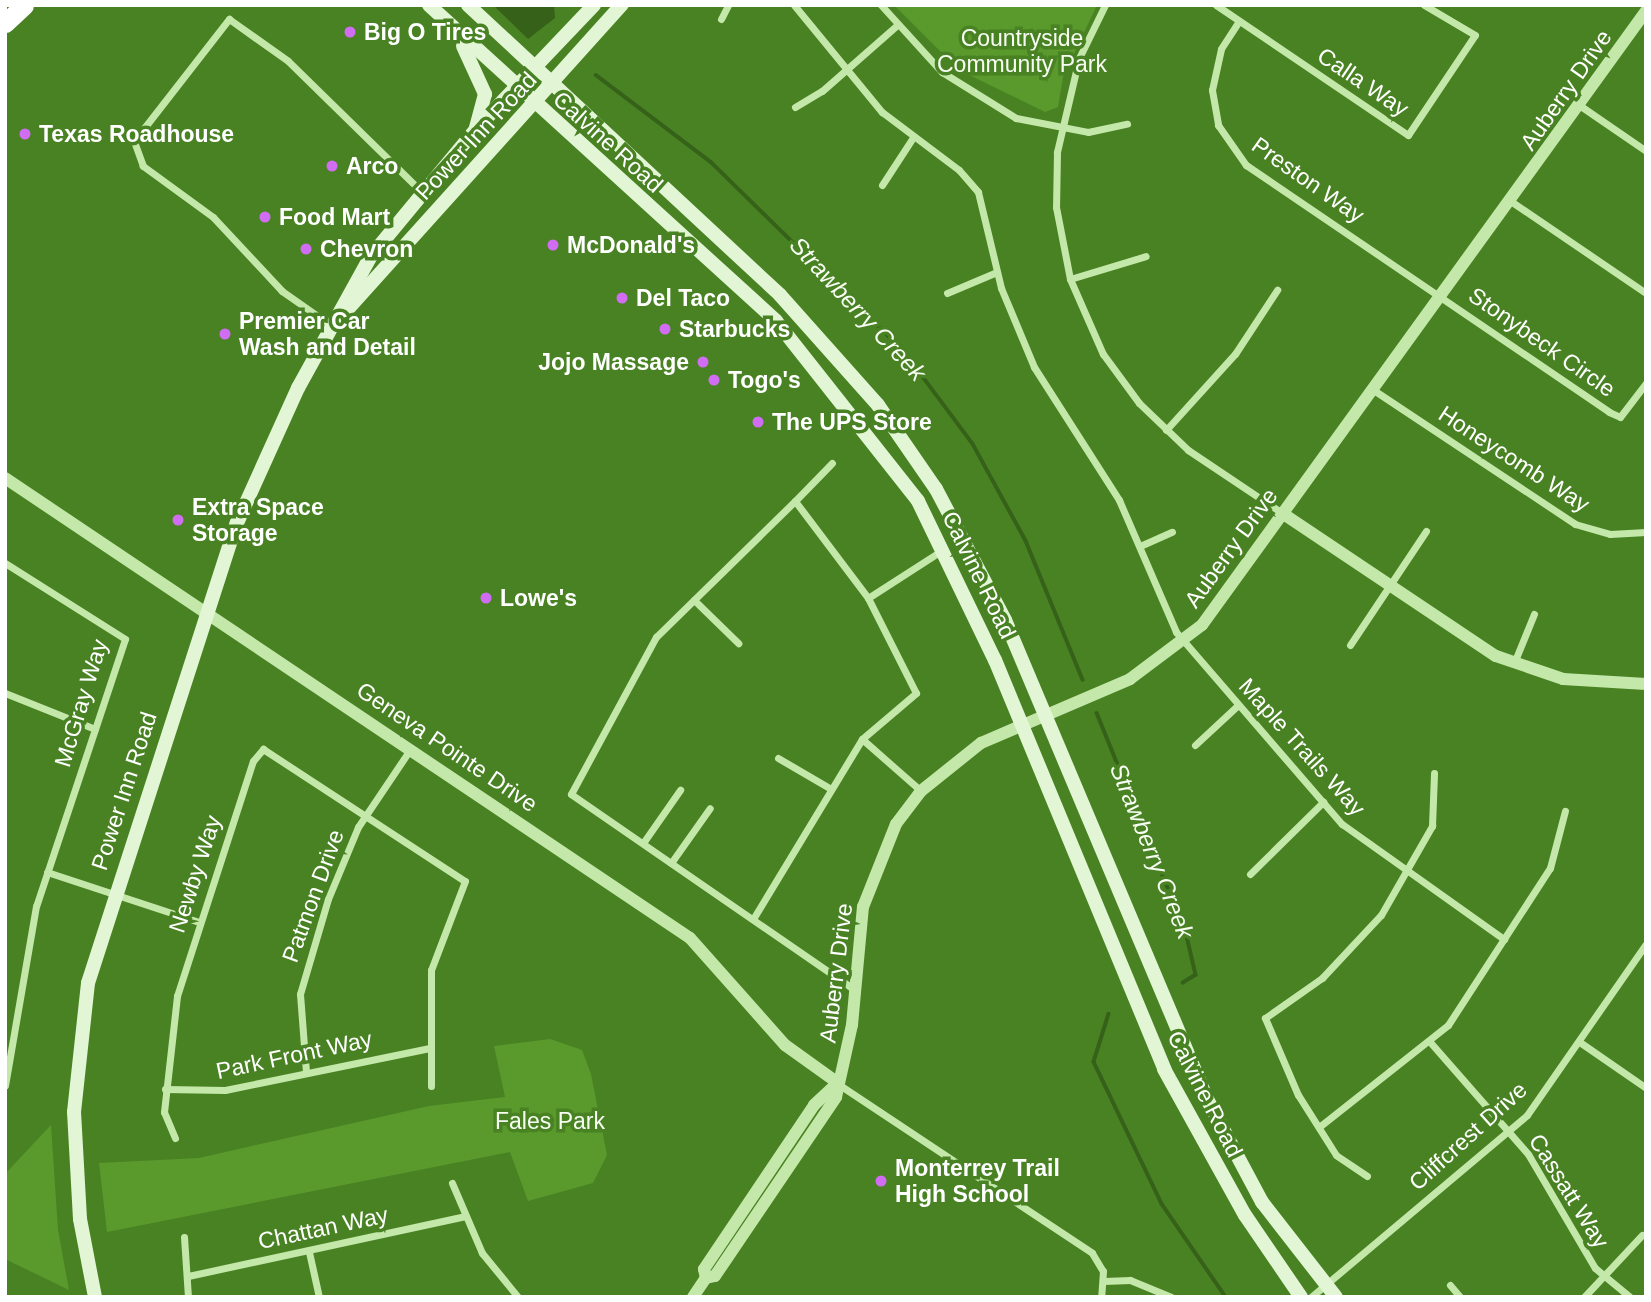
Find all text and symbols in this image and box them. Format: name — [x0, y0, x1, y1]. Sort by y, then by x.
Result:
place label: Big O Tires — [364, 18, 486, 46]
marker: Big O Tires — [342, 24, 358, 40]
park label: Countryside Community Park — [937, 24, 1107, 78]
street label: Auberry Drive — [1514, 25, 1618, 155]
street label: Calla Way — [1312, 41, 1414, 123]
street label: Power Inn Road — [410, 66, 542, 206]
street label: Calvine Road — [547, 86, 669, 198]
place label: Texas Roadhouse — [39, 120, 234, 148]
marker: Texas Roadhouse — [17, 126, 33, 142]
street label: Preston Way — [1247, 131, 1369, 229]
place label: Arco — [346, 152, 398, 180]
marker: Arco — [324, 158, 340, 174]
place label: Food Mart — [279, 203, 390, 231]
marker: Food Mart — [257, 209, 273, 225]
place label: McDonald's — [567, 231, 695, 259]
water label: Strawberry Creek — [784, 231, 932, 387]
place label: Chevron — [320, 235, 413, 263]
marker: McDonald's — [545, 237, 561, 253]
marker: Chevron — [298, 241, 314, 257]
street label: Stonybeck Circle — [1463, 281, 1621, 403]
place label: Del Taco — [636, 284, 730, 312]
marker: Del Taco — [614, 290, 630, 306]
place label: Premier Car Wash and Detail — [239, 307, 416, 361]
place label: Starbucks — [679, 315, 790, 343]
marker: Starbucks — [657, 321, 673, 337]
marker: Premier Car Wash and Detail — [217, 326, 233, 342]
place label: Jojo Massage — [538, 348, 689, 376]
marker: Jojo Massage — [695, 354, 711, 370]
place label: Togo's — [728, 366, 801, 394]
marker: Togo's — [706, 372, 722, 388]
street label: Honeycomb Way — [1433, 400, 1595, 518]
place label: The UPS Store — [772, 408, 932, 436]
marker: The UPS Store — [750, 414, 766, 430]
street label: Auberry Drive — [1179, 483, 1283, 613]
place label: Extra Space Storage — [192, 493, 324, 547]
street label: Calvine Road — [936, 507, 1022, 643]
marker: Extra Space Storage — [170, 512, 186, 528]
place label: Lowe's — [500, 584, 577, 612]
marker: Lowe's — [478, 590, 494, 606]
street label: McGray Way — [49, 636, 113, 770]
street label: Maple Trails Way — [1233, 672, 1371, 822]
street label: Geneva Pointe Drive — [351, 676, 543, 818]
street label: Power Inn Road — [85, 708, 163, 874]
water label: Strawberry Creek — [1104, 759, 1200, 943]
street label: Newby Way — [163, 812, 227, 936]
street label: Patmon Drive — [276, 826, 350, 966]
street label: Auberry Drive — [814, 902, 858, 1044]
street label: Park Front Way — [213, 1025, 375, 1085]
street label: Calvine Road — [1161, 1026, 1249, 1162]
street label: Cliffcrest Drive — [1403, 1076, 1533, 1196]
park label: Fales Park — [495, 1107, 605, 1135]
street label: Cassatt Way — [1523, 1129, 1615, 1253]
place label: Monterrey Trail High School — [895, 1154, 1060, 1208]
marker: Monterrey Trail High School — [873, 1173, 889, 1189]
street label: Chattan Way — [256, 1201, 390, 1255]

